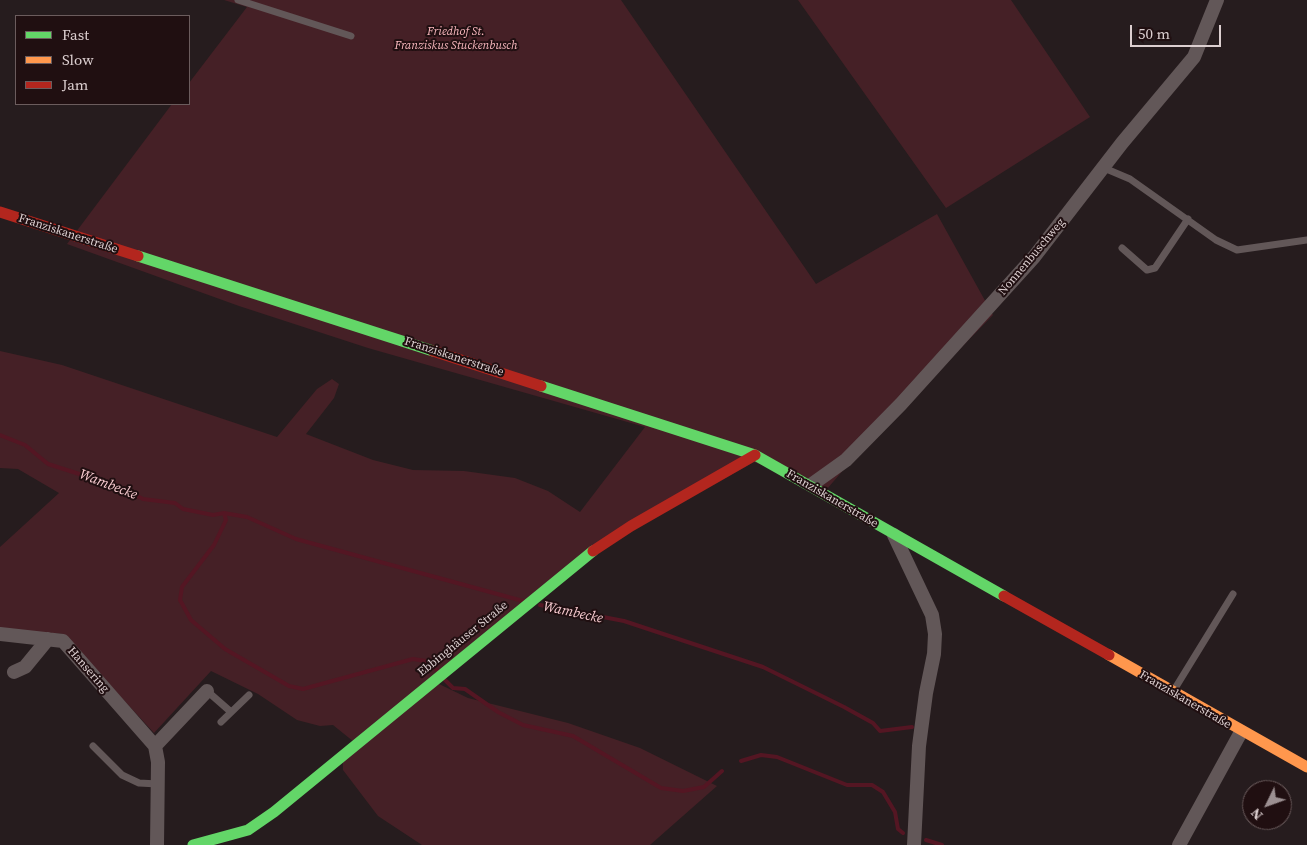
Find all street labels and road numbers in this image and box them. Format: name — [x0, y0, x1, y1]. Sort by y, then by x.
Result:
street label: Franziskanerstraße — [17, 211, 119, 257]
street label: Nonnenbuschweg — [996, 216, 1068, 298]
street label: Franziskanerstraße — [403, 334, 505, 380]
street label: Franziskanerstraße — [784, 467, 880, 531]
street label: Ebbinghäuser Straße — [415, 598, 511, 680]
street label: Hansering — [64, 644, 112, 696]
street label: Franziskanerstraße — [1137, 668, 1233, 732]

